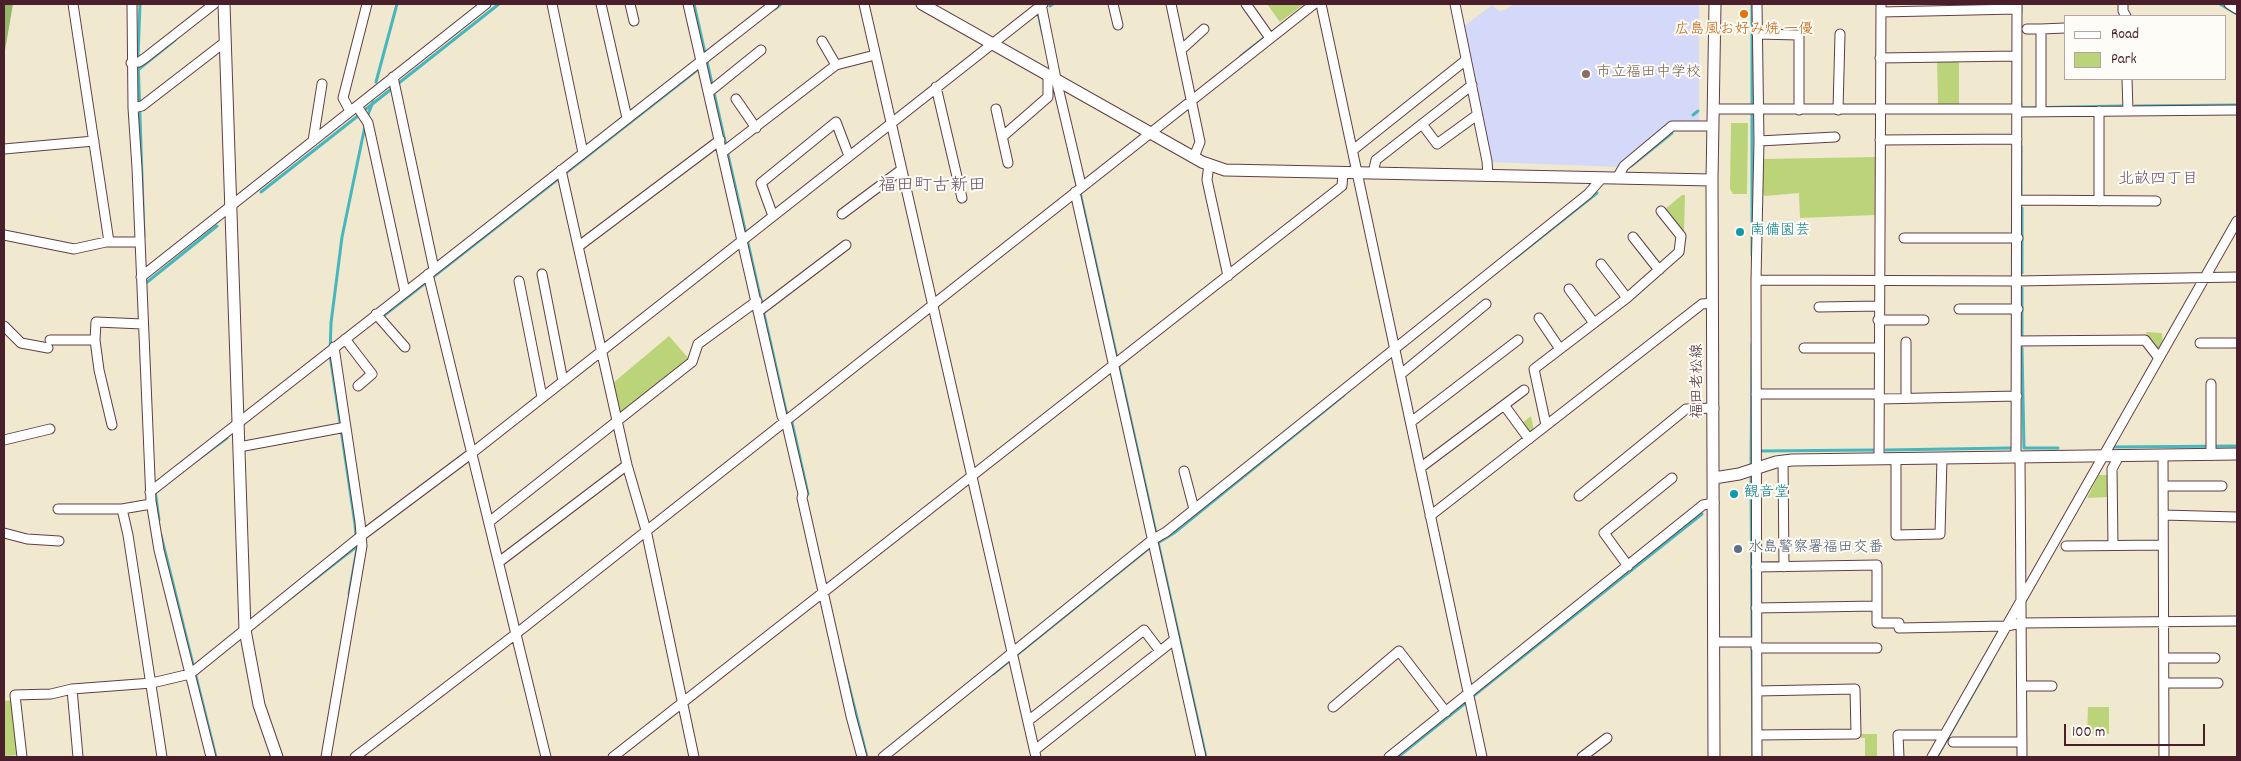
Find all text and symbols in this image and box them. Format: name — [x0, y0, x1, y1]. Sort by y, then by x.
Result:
marker: 広島風お好み焼 一優 — [1738, 8, 1750, 20]
legend — [2064, 15, 2226, 80]
place label: 広島風お好み焼 一優 — [1675, 22, 1813, 40]
text: Road — [2111, 24, 2139, 46]
text: Park — [2111, 49, 2137, 71]
place label: 市立福田中学校 — [1596, 65, 1701, 83]
marker: 市立福田中学校 — [1580, 68, 1592, 80]
district label: 北畝四丁目 — [2118, 171, 2198, 191]
district label: 福田町古新田 — [878, 177, 986, 199]
place label: 南備園芸 — [1750, 223, 1810, 241]
marker: 南備園芸 — [1734, 226, 1746, 238]
street label: 福田老松線 — [1690, 344, 1708, 418]
place label: 観音堂 — [1744, 485, 1789, 503]
marker: 観音堂 — [1728, 488, 1740, 500]
place label: 水島警察署福田交番 — [1748, 540, 1883, 558]
marker: 水島警察署福田交番 — [1732, 543, 1744, 555]
scale bar — [2066, 714, 2207, 746]
text: 100 m — [2072, 722, 2105, 744]

